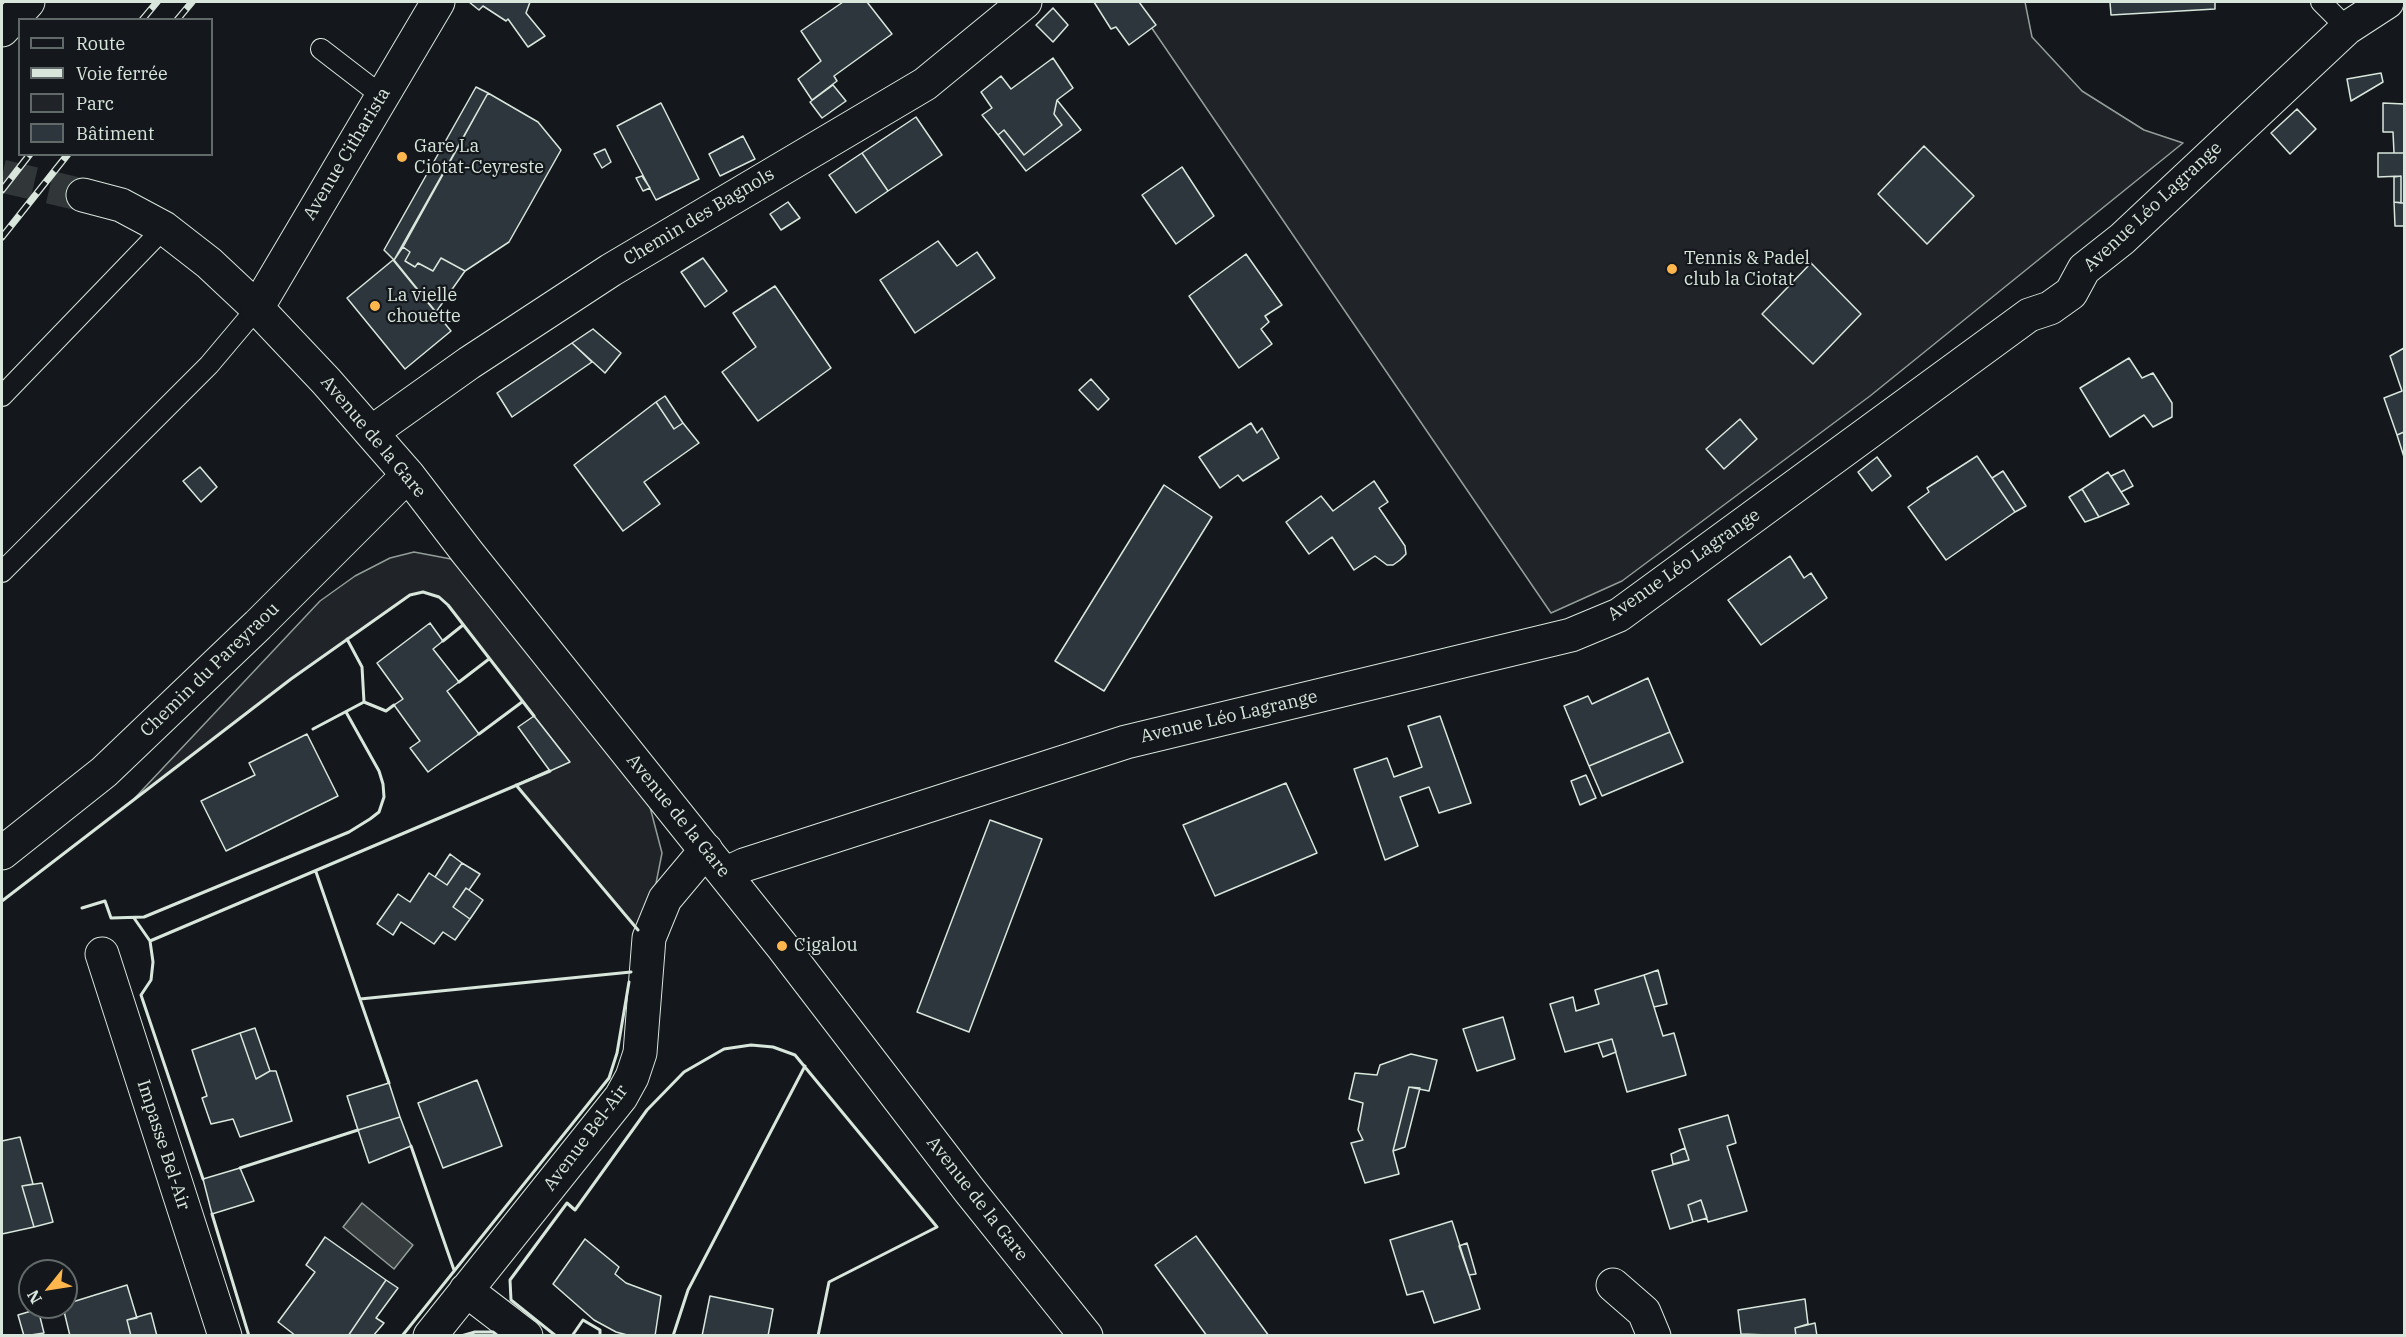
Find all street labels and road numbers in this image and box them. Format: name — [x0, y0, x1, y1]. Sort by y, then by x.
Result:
street label: Avenue Citharista — [299, 84, 395, 224]
street label: Avenue Léo Lagrange — [2079, 137, 2227, 277]
street label: Chemin des Bagnols — [620, 163, 778, 271]
street label: Avenue de la Gare — [316, 372, 430, 502]
street label: Avenue Léo Lagrange — [1604, 504, 1764, 626]
street label: Chemin du Pareyraou — [136, 598, 284, 742]
street label: Avenue Léo Lagrange — [1138, 686, 1320, 748]
street label: Avenue de la Gare — [622, 750, 734, 882]
street label: Impasse Bel-Air — [132, 1077, 194, 1213]
street label: Avenue Bel-Air — [539, 1081, 633, 1195]
street label: Avenue de la Gare — [922, 1132, 1032, 1266]

